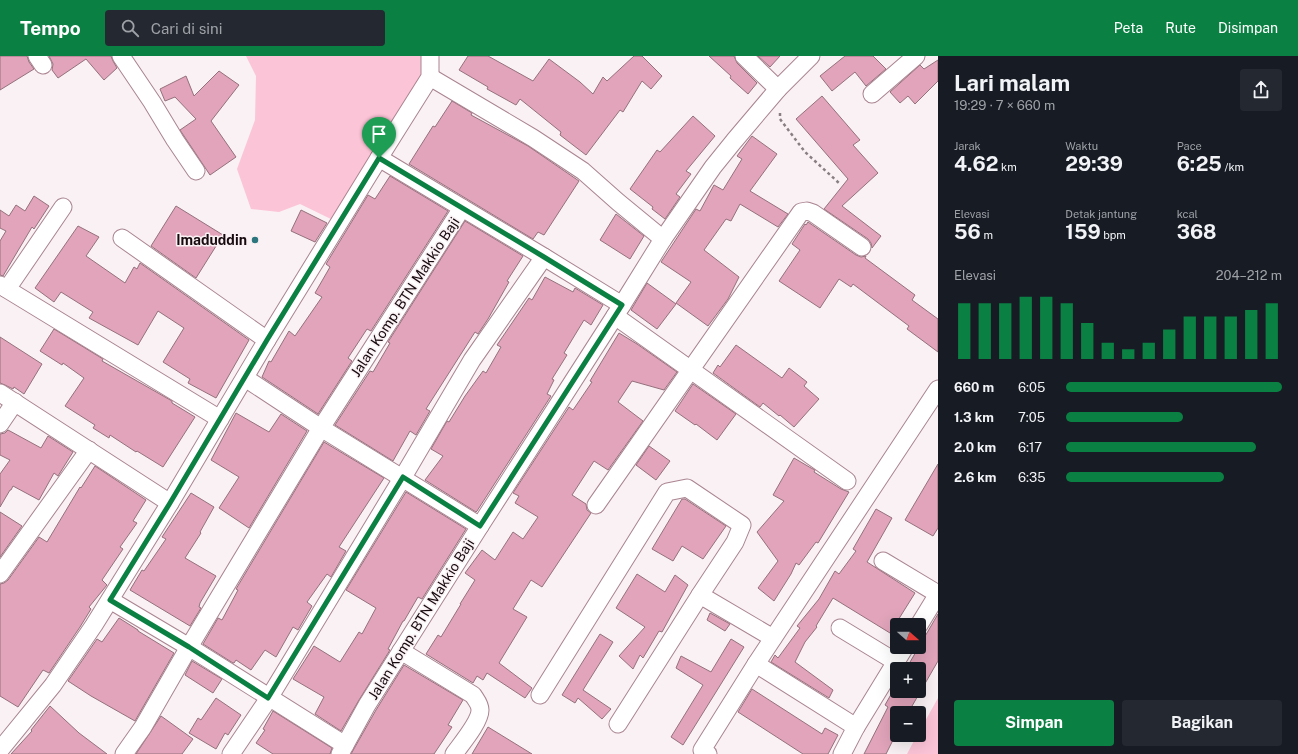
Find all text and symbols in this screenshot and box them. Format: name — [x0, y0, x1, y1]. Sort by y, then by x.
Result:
search box — [105, 10, 385, 46]
text: Tempo — [20, 17, 81, 39]
icon: search — [119, 17, 141, 39]
text: Cari di sini — [151, 20, 222, 37]
text: Peta — [1114, 20, 1143, 36]
text: Rute — [1165, 20, 1196, 36]
text: Disimpan — [1218, 20, 1278, 36]
button: share — [1240, 69, 1282, 111]
text: Lari malam — [954, 70, 1070, 96]
text: 19:29 · 7 × 660 m — [954, 98, 1055, 113]
pin — [362, 117, 396, 158]
icon: arrive — [368, 123, 390, 145]
text: Jarak — [954, 140, 981, 152]
text: Waktu — [1065, 140, 1098, 152]
text: Pace — [1177, 140, 1202, 152]
text: 4.62 — [954, 152, 998, 176]
text: 29:39 — [1065, 152, 1123, 176]
text: 6:25 — [1177, 152, 1222, 176]
text: km — [998, 161, 1017, 173]
text: /km — [1222, 161, 1244, 173]
text: Elevasi — [954, 208, 990, 220]
text: Detak jantung — [1065, 208, 1137, 220]
text: kcal — [1177, 208, 1198, 220]
street label: Jalan Komp. BTN Makkio Baji — [347, 214, 463, 380]
text: 56 — [954, 220, 981, 244]
text: 159 — [1065, 220, 1101, 244]
text: 368 — [1177, 220, 1216, 244]
text: m — [981, 229, 993, 241]
text: bpm — [1101, 229, 1126, 241]
place label: Imaduddin — [176, 232, 247, 248]
marker: Imaduddin — [250, 235, 260, 245]
text: Elevasi — [954, 268, 996, 283]
text: 204–212 m — [1216, 268, 1282, 283]
text: 660 m — [954, 380, 994, 395]
text: 6:05 — [1018, 380, 1045, 395]
text: 1.3 km — [954, 410, 994, 425]
text: 7:05 — [1018, 410, 1045, 425]
text: 2.0 km — [954, 440, 996, 455]
text: 6:17 — [1018, 440, 1042, 455]
text: 2.6 km — [954, 470, 996, 485]
text: 6:35 — [1018, 470, 1046, 485]
street label: Jalan Komp. BTN Makkio Baji — [365, 536, 477, 702]
north arrow — [890, 618, 926, 654]
map controls — [890, 618, 926, 742]
button: + — [890, 662, 926, 698]
button: Simpan — [954, 700, 1114, 746]
button: Bagikan — [1122, 700, 1282, 746]
button: − — [890, 706, 926, 742]

